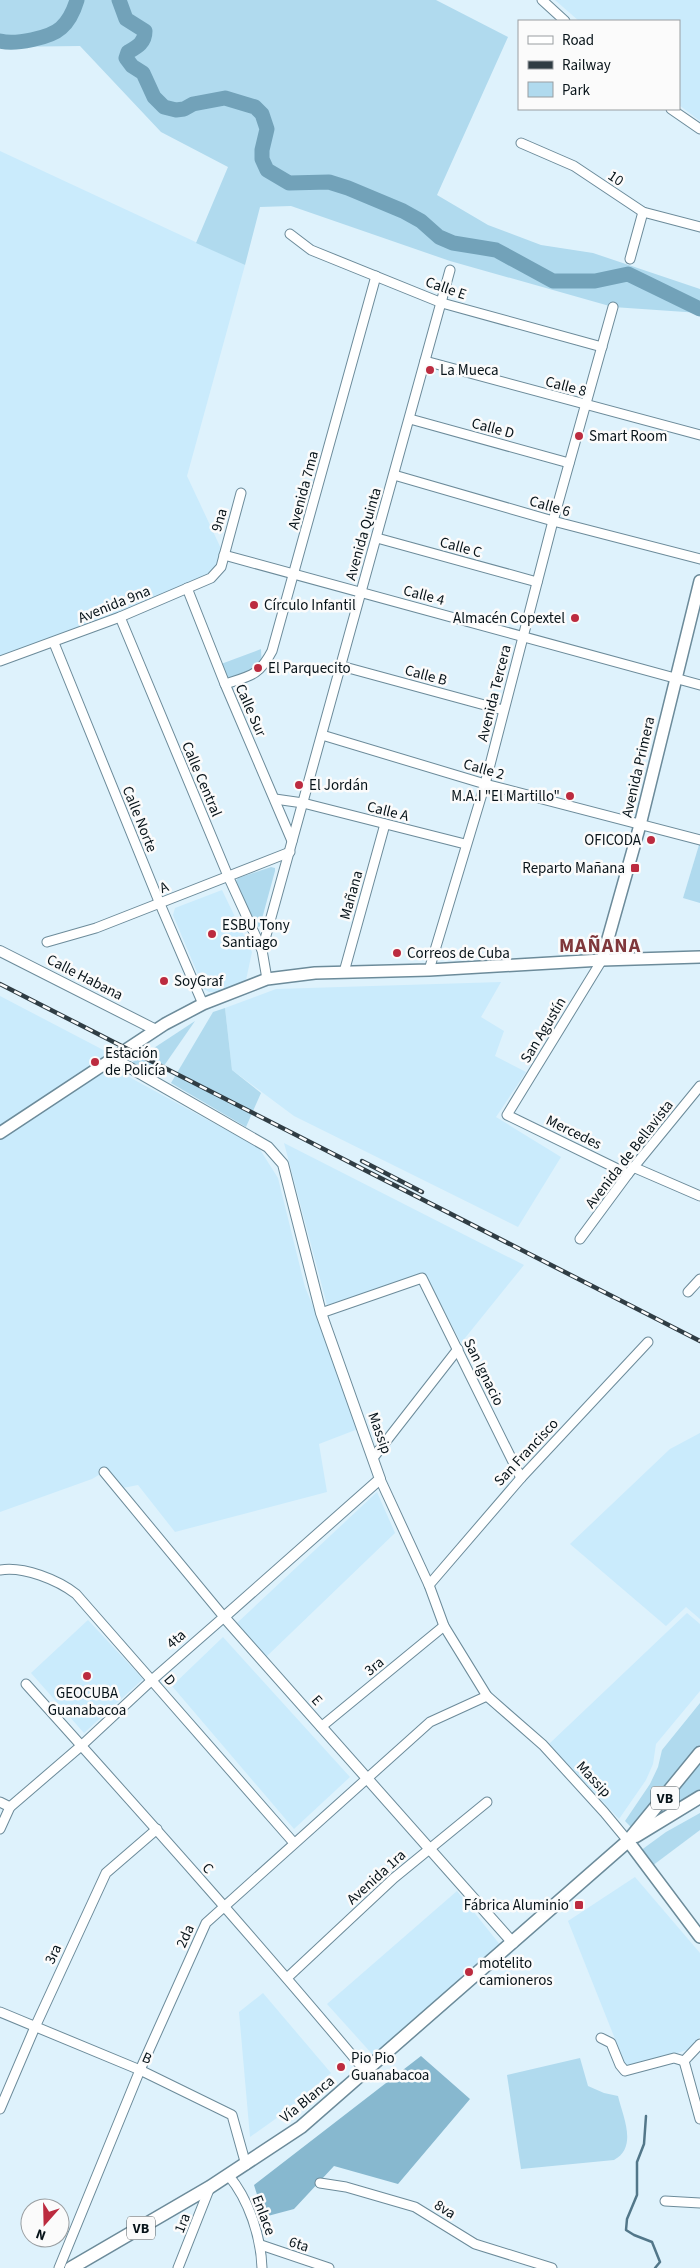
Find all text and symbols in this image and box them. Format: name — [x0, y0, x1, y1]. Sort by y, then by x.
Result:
legend — [518, 20, 680, 110]
text: Road — [562, 30, 594, 51]
text: Railway — [562, 55, 611, 76]
text: Park — [562, 80, 591, 101]
street label: 10 — [604, 166, 628, 191]
street label: Calle E — [423, 272, 469, 305]
place label: La Mueca — [440, 360, 499, 381]
marker: La Mueca — [424, 364, 436, 376]
street label: Calle 8 — [543, 371, 589, 402]
street label: Calle D — [469, 413, 517, 444]
place label: Smart Room — [589, 426, 667, 447]
marker: Smart Room — [573, 430, 585, 442]
street label: Avenida 7ma — [283, 448, 324, 532]
street label: Avenida Quinta — [340, 485, 387, 583]
street label: Calle 6 — [527, 491, 573, 522]
street label: 9na — [206, 506, 233, 534]
street label: Calle C — [437, 532, 485, 563]
street label: Avenida 9na — [75, 580, 154, 629]
street label: Calle 4 — [401, 580, 447, 611]
place label: Círculo Infantil — [264, 595, 356, 616]
marker: Círculo Infantil — [248, 599, 260, 611]
place label: Almacén Copextel — [453, 608, 565, 629]
marker: Almacén Copextel — [569, 612, 581, 624]
street label: Avenida Tercera — [472, 642, 517, 744]
place label: El Parquecito — [268, 658, 351, 679]
street label: Calle B — [402, 660, 450, 691]
marker: El Parquecito — [252, 662, 264, 674]
street label: Calle Sur — [230, 681, 272, 741]
street label: Avenida Primera — [617, 715, 660, 820]
street label: Calle Central — [176, 738, 227, 820]
street label: Calle 2 — [461, 754, 507, 785]
place label: El Jordán — [309, 775, 368, 796]
marker: El Jordán — [293, 779, 305, 791]
street label: Calle Norte — [117, 783, 162, 855]
place label: M.A.I "El Martillo" — [451, 786, 560, 807]
marker: M.A.I "El Martillo" — [564, 790, 576, 802]
street label: Calle A — [365, 796, 412, 827]
place label: OFICODA — [584, 830, 642, 851]
marker: OFICODA — [645, 834, 657, 846]
place label: Reparto Mañana — [522, 858, 625, 879]
marker: Reparto Mañana — [629, 862, 641, 874]
street label: Mañana — [334, 868, 368, 922]
street label: A — [156, 876, 173, 899]
place label: ESBU Tony Santiago — [222, 915, 290, 953]
marker: ESBU Tony Santiago — [206, 928, 218, 940]
district label: MAÑANA — [559, 932, 641, 960]
place label: Correos de Cuba — [407, 943, 510, 964]
marker: Correos de Cuba — [391, 947, 403, 959]
street label: Calle Habana — [43, 949, 127, 1006]
place label: SoyGraf — [174, 971, 224, 992]
marker: SoyGraf — [158, 975, 170, 987]
street label: San Agustín — [515, 993, 571, 1067]
place label: Estación de Policía — [105, 1043, 166, 1081]
marker: Estación de Policía — [89, 1056, 101, 1068]
street label: Avenida de Bellavista — [580, 1096, 678, 1213]
street label: Mercedes — [542, 1110, 605, 1155]
street label: San Ignacio — [458, 1335, 509, 1410]
street label: Massip — [362, 1409, 397, 1457]
street label: San Francisco — [489, 1414, 563, 1491]
street label: 4ta — [162, 1625, 191, 1654]
street label: 3ra — [360, 1652, 389, 1681]
marker: GEOCUBA Guanabacoa — [81, 1670, 93, 1682]
street label: D — [159, 1670, 181, 1691]
place label: GEOCUBA Guanabacoa — [48, 1683, 126, 1721]
street label: E — [306, 1690, 327, 1710]
street label: Massip — [571, 1756, 616, 1802]
road number: VB — [651, 1786, 679, 1810]
street label: Avenida 1ra — [342, 1845, 411, 1910]
street label: C — [197, 1858, 219, 1879]
place label: Fábrica Aluminio — [464, 1895, 569, 1916]
marker: Fábrica Aluminio — [573, 1899, 585, 1911]
street label: 2da — [171, 1921, 200, 1951]
street label: 3ra — [40, 1941, 67, 1968]
place label: motelito camioneros — [479, 1953, 553, 1991]
marker: motelito camioneros — [463, 1966, 475, 1978]
street label: B — [138, 2047, 155, 2070]
place label: Pio Pio Guanabacoa — [351, 2048, 429, 2086]
marker: Pio Pio Guanabacoa — [335, 2061, 347, 2073]
street label: Vía Blanca — [276, 2071, 339, 2128]
street label: Enlace — [246, 2192, 281, 2238]
street label: 8va — [430, 2195, 460, 2224]
north arrow — [20, 2198, 70, 2248]
street label: 1ra — [169, 2210, 196, 2236]
road number: VB — [127, 2216, 155, 2240]
text: N — [33, 2223, 49, 2245]
street label: 6ta — [286, 2231, 311, 2258]

